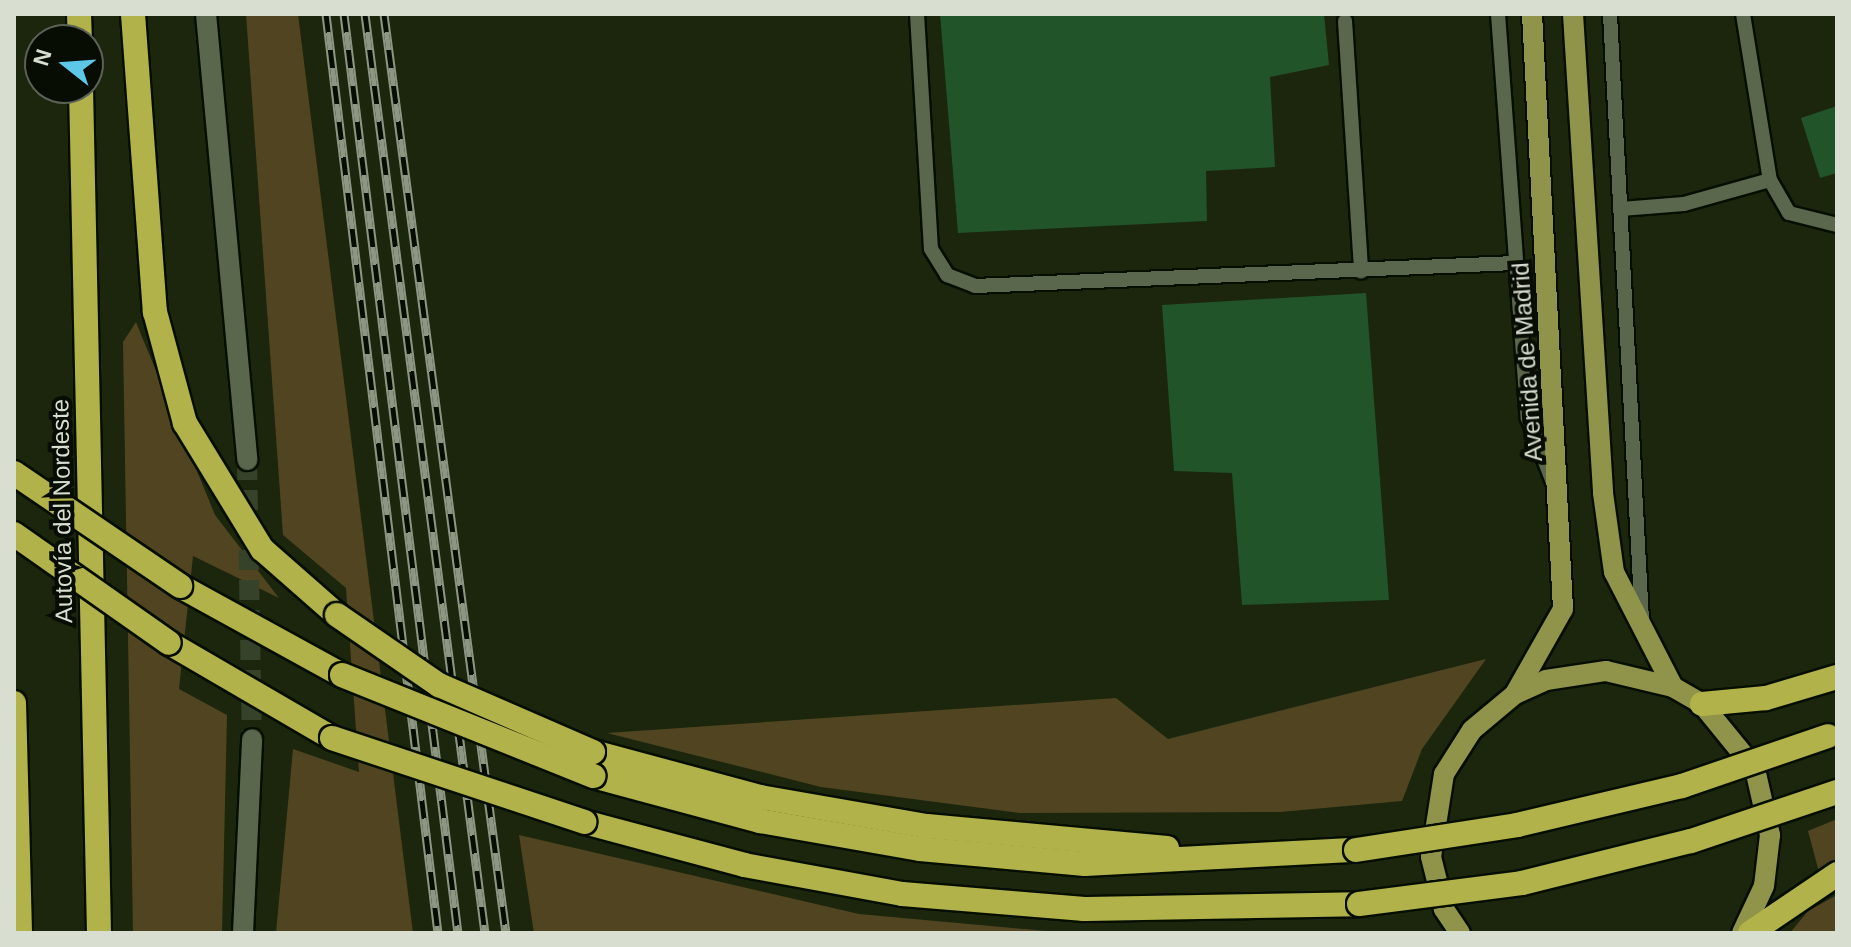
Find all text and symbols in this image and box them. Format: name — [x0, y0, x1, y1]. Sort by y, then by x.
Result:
north arrow — [24, 24, 104, 104]
text: N — [28, 46, 57, 69]
street label: Avenida de Madrid — [1506, 261, 1548, 463]
street label: Autovía del Nordeste — [46, 399, 78, 623]

